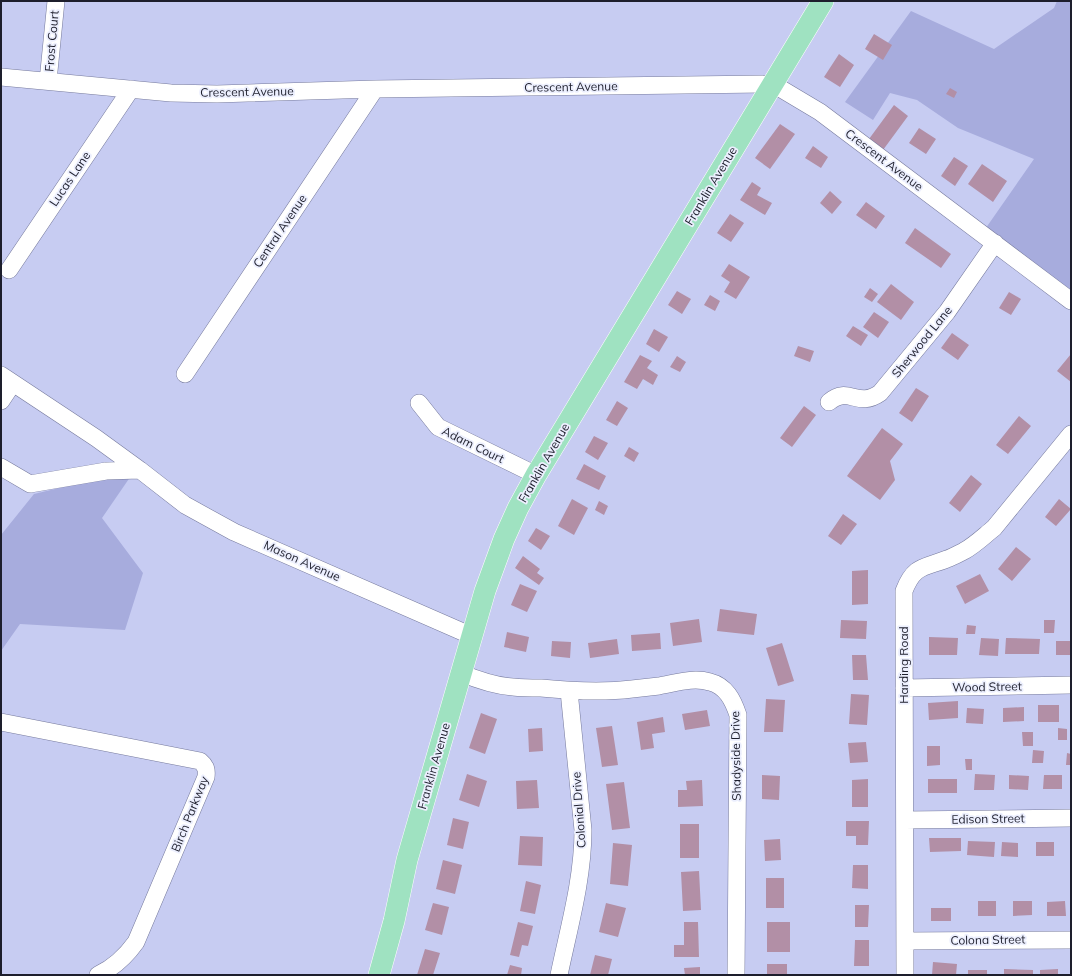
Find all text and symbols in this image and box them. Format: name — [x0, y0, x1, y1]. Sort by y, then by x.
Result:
street label: Frost Court — [41, 10, 62, 72]
street label: Crescent Avenue — [524, 78, 618, 95]
street label: Crescent Avenue — [200, 83, 294, 100]
street label: Crescent Avenue — [842, 125, 926, 194]
street label: Franklin Avenue — [681, 144, 740, 228]
street label: Lucas Lane — [46, 148, 93, 209]
street label: Central Avenue — [250, 191, 310, 270]
street label: Sherwood Lane — [888, 303, 955, 380]
street label: Franklin Avenue — [515, 420, 572, 505]
street label: Adam Court — [440, 423, 507, 466]
street label: Mason Avenue — [262, 537, 343, 584]
street label: Harding Road — [896, 626, 911, 704]
street label: Wood Street — [952, 678, 1022, 695]
street label: Shadyside Drive — [727, 711, 744, 801]
street label: Franklin Avenue — [414, 721, 453, 811]
street label: Colonial Drive — [568, 771, 589, 849]
street label: Birch Parkway — [168, 773, 212, 854]
street label: Edison Street — [951, 810, 1025, 827]
street label: Colona Street — [950, 931, 1026, 948]

